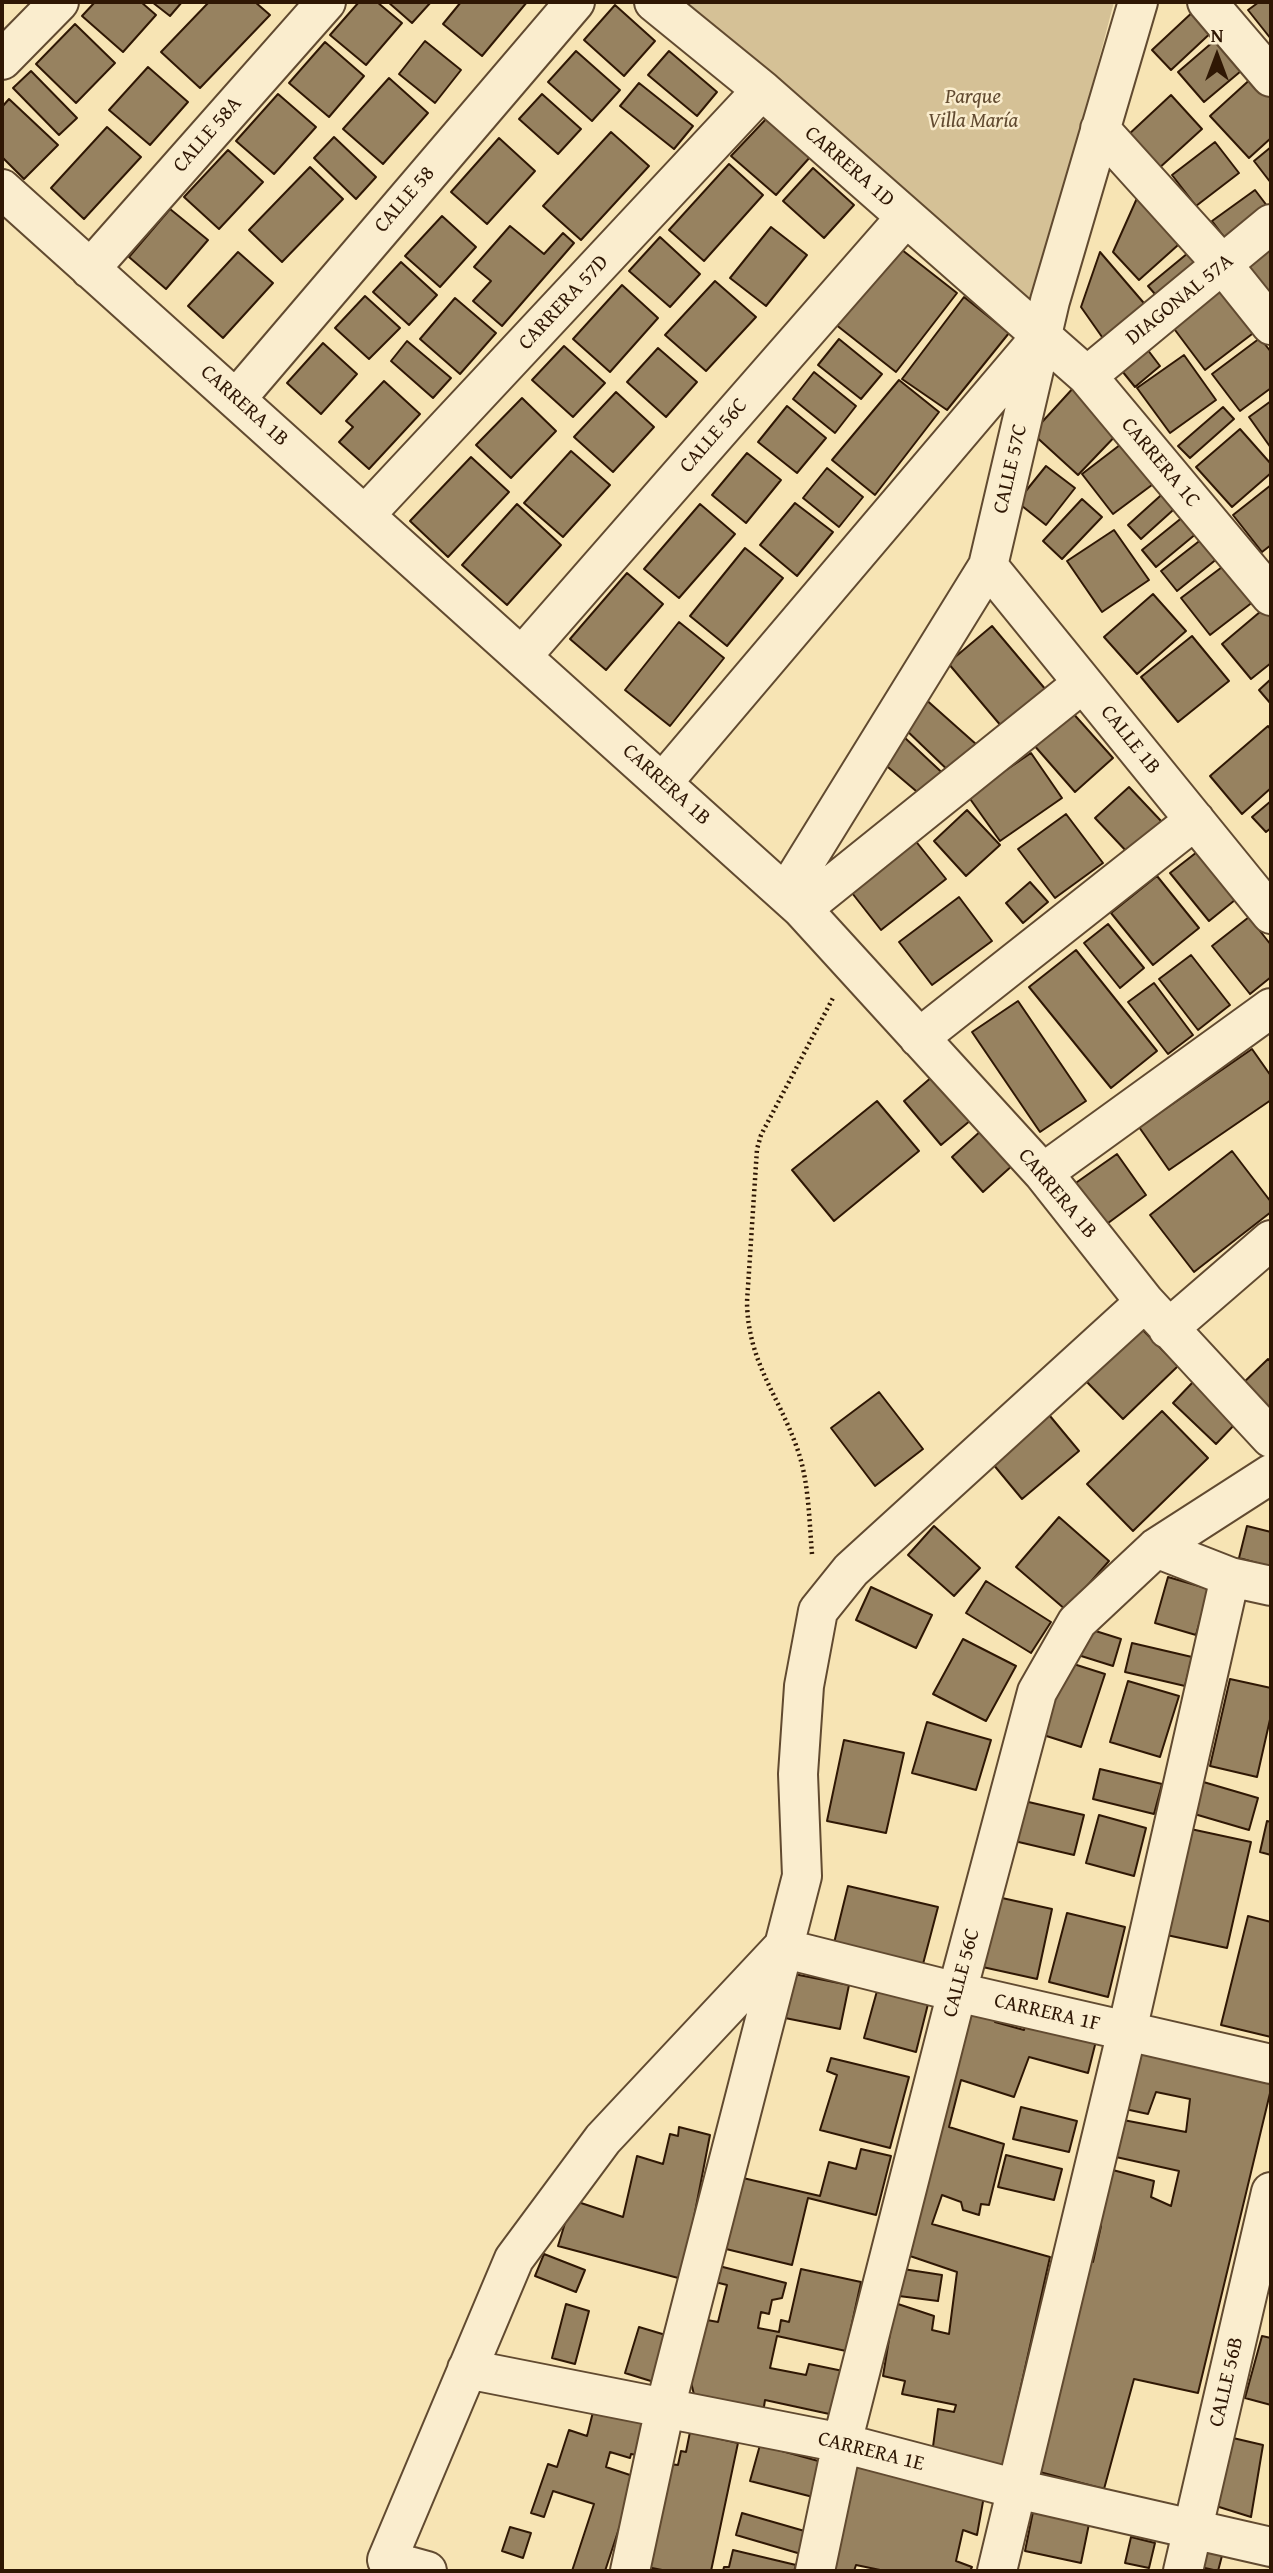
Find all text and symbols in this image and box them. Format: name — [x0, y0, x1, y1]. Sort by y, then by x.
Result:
north arrow — [1182, 21, 1252, 91]
text: N — [1211, 21, 1223, 49]
park label: Parque Villa María — [928, 85, 1018, 135]
street label: CALLE 58A — [168, 92, 248, 178]
street label: CARRERA 1D — [799, 121, 899, 213]
street label: CALLE 58 — [369, 162, 441, 238]
street label: DIAGONAL 57A — [1121, 249, 1239, 351]
street label: CARRERA 57D — [514, 250, 614, 356]
street label: CARRERA 1B — [195, 360, 293, 452]
street label: CALLE 56C — [675, 393, 753, 479]
street label: CARRERA 1C — [1115, 413, 1205, 513]
street label: CALLE 57C — [988, 422, 1034, 516]
street label: CALLE 1B — [1095, 700, 1165, 780]
street label: CARRERA 1B — [617, 739, 715, 831]
street label: CARRERA 1B — [1012, 1144, 1102, 1244]
street label: CALLE 56C — [938, 1926, 986, 2020]
street label: CARRERA 1F — [991, 1989, 1103, 2037]
street label: CALLE 56B — [1204, 2335, 1250, 2429]
street label: CARRERA 1E — [815, 2427, 927, 2477]

